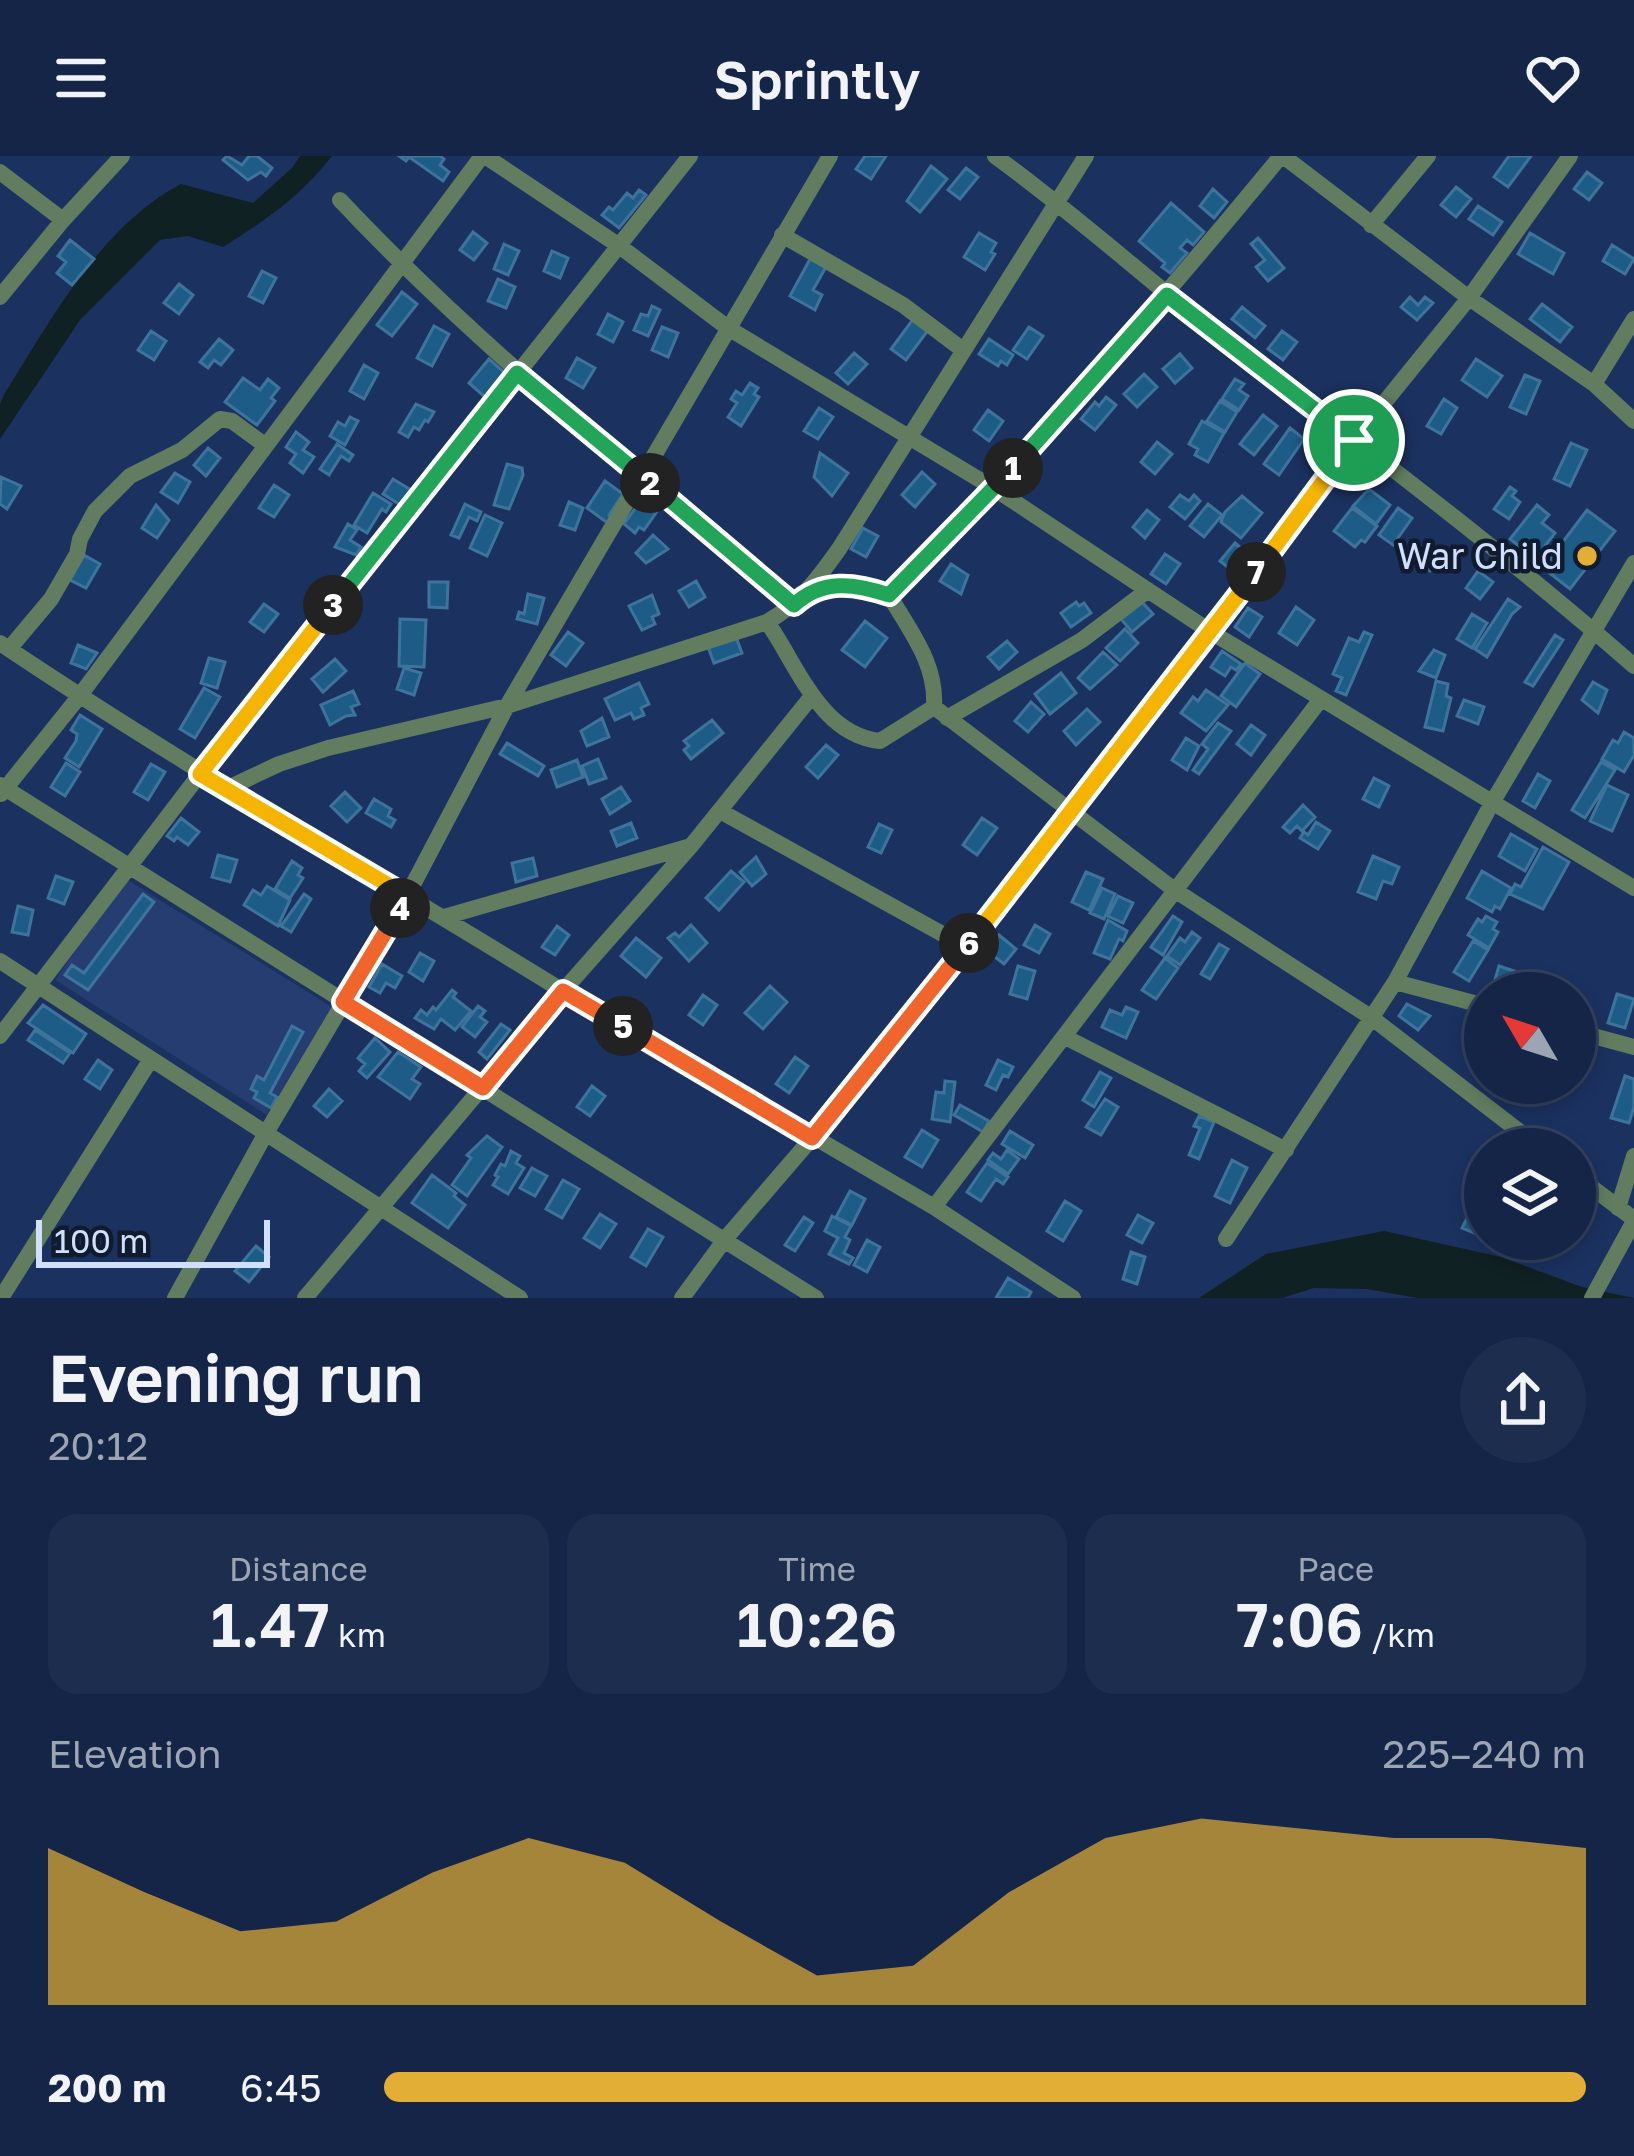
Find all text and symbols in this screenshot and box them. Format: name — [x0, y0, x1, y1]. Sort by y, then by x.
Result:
icon: menu — [48, 45, 114, 111]
icon: heart — [1520, 45, 1586, 111]
text: Sprintly — [714, 46, 920, 111]
pin — [1303, 389, 1405, 491]
icon: arrive — [1321, 407, 1387, 473]
pin: 1 — [983, 438, 1043, 498]
text: 1 — [1005, 448, 1022, 487]
pin: 2 — [620, 453, 680, 513]
text: 2 — [640, 463, 660, 502]
place label: War Child — [1397, 534, 1563, 577]
pin: 7 — [1226, 542, 1286, 602]
marker: War Child — [1574, 543, 1600, 569]
text: 7 — [1247, 552, 1265, 591]
pin: 3 — [303, 575, 363, 635]
text: 3 — [323, 585, 343, 624]
pin: 4 — [370, 878, 430, 938]
text: 4 — [390, 888, 410, 927]
pin: 6 — [939, 913, 999, 973]
text: 6 — [959, 923, 979, 962]
north arrow — [1464, 972, 1596, 1104]
map controls — [1464, 972, 1596, 1260]
pin: 5 — [593, 996, 653, 1056]
text: 5 — [613, 1006, 633, 1045]
button: layers — [1464, 1128, 1596, 1260]
scale bar — [36, 1214, 270, 1267]
text: 100 m — [54, 1221, 148, 1260]
text: Evening run — [48, 1337, 423, 1417]
button: share — [1460, 1337, 1586, 1463]
text: 20:12 — [48, 1422, 148, 1469]
text: Distance — [229, 1549, 368, 1588]
text: Time — [778, 1549, 856, 1588]
text: Pace — [1297, 1549, 1374, 1588]
text: 1.47 — [211, 1588, 330, 1660]
text: 10:26 — [737, 1588, 897, 1660]
text: 7:06 — [1236, 1588, 1363, 1660]
text: km — [330, 1615, 386, 1654]
text: /km — [1363, 1615, 1435, 1654]
text: Elevation — [48, 1730, 221, 1777]
text: 225–240 m — [1383, 1730, 1586, 1777]
text: 200 m — [48, 2064, 166, 2111]
text: 6:45 — [240, 2064, 322, 2111]

